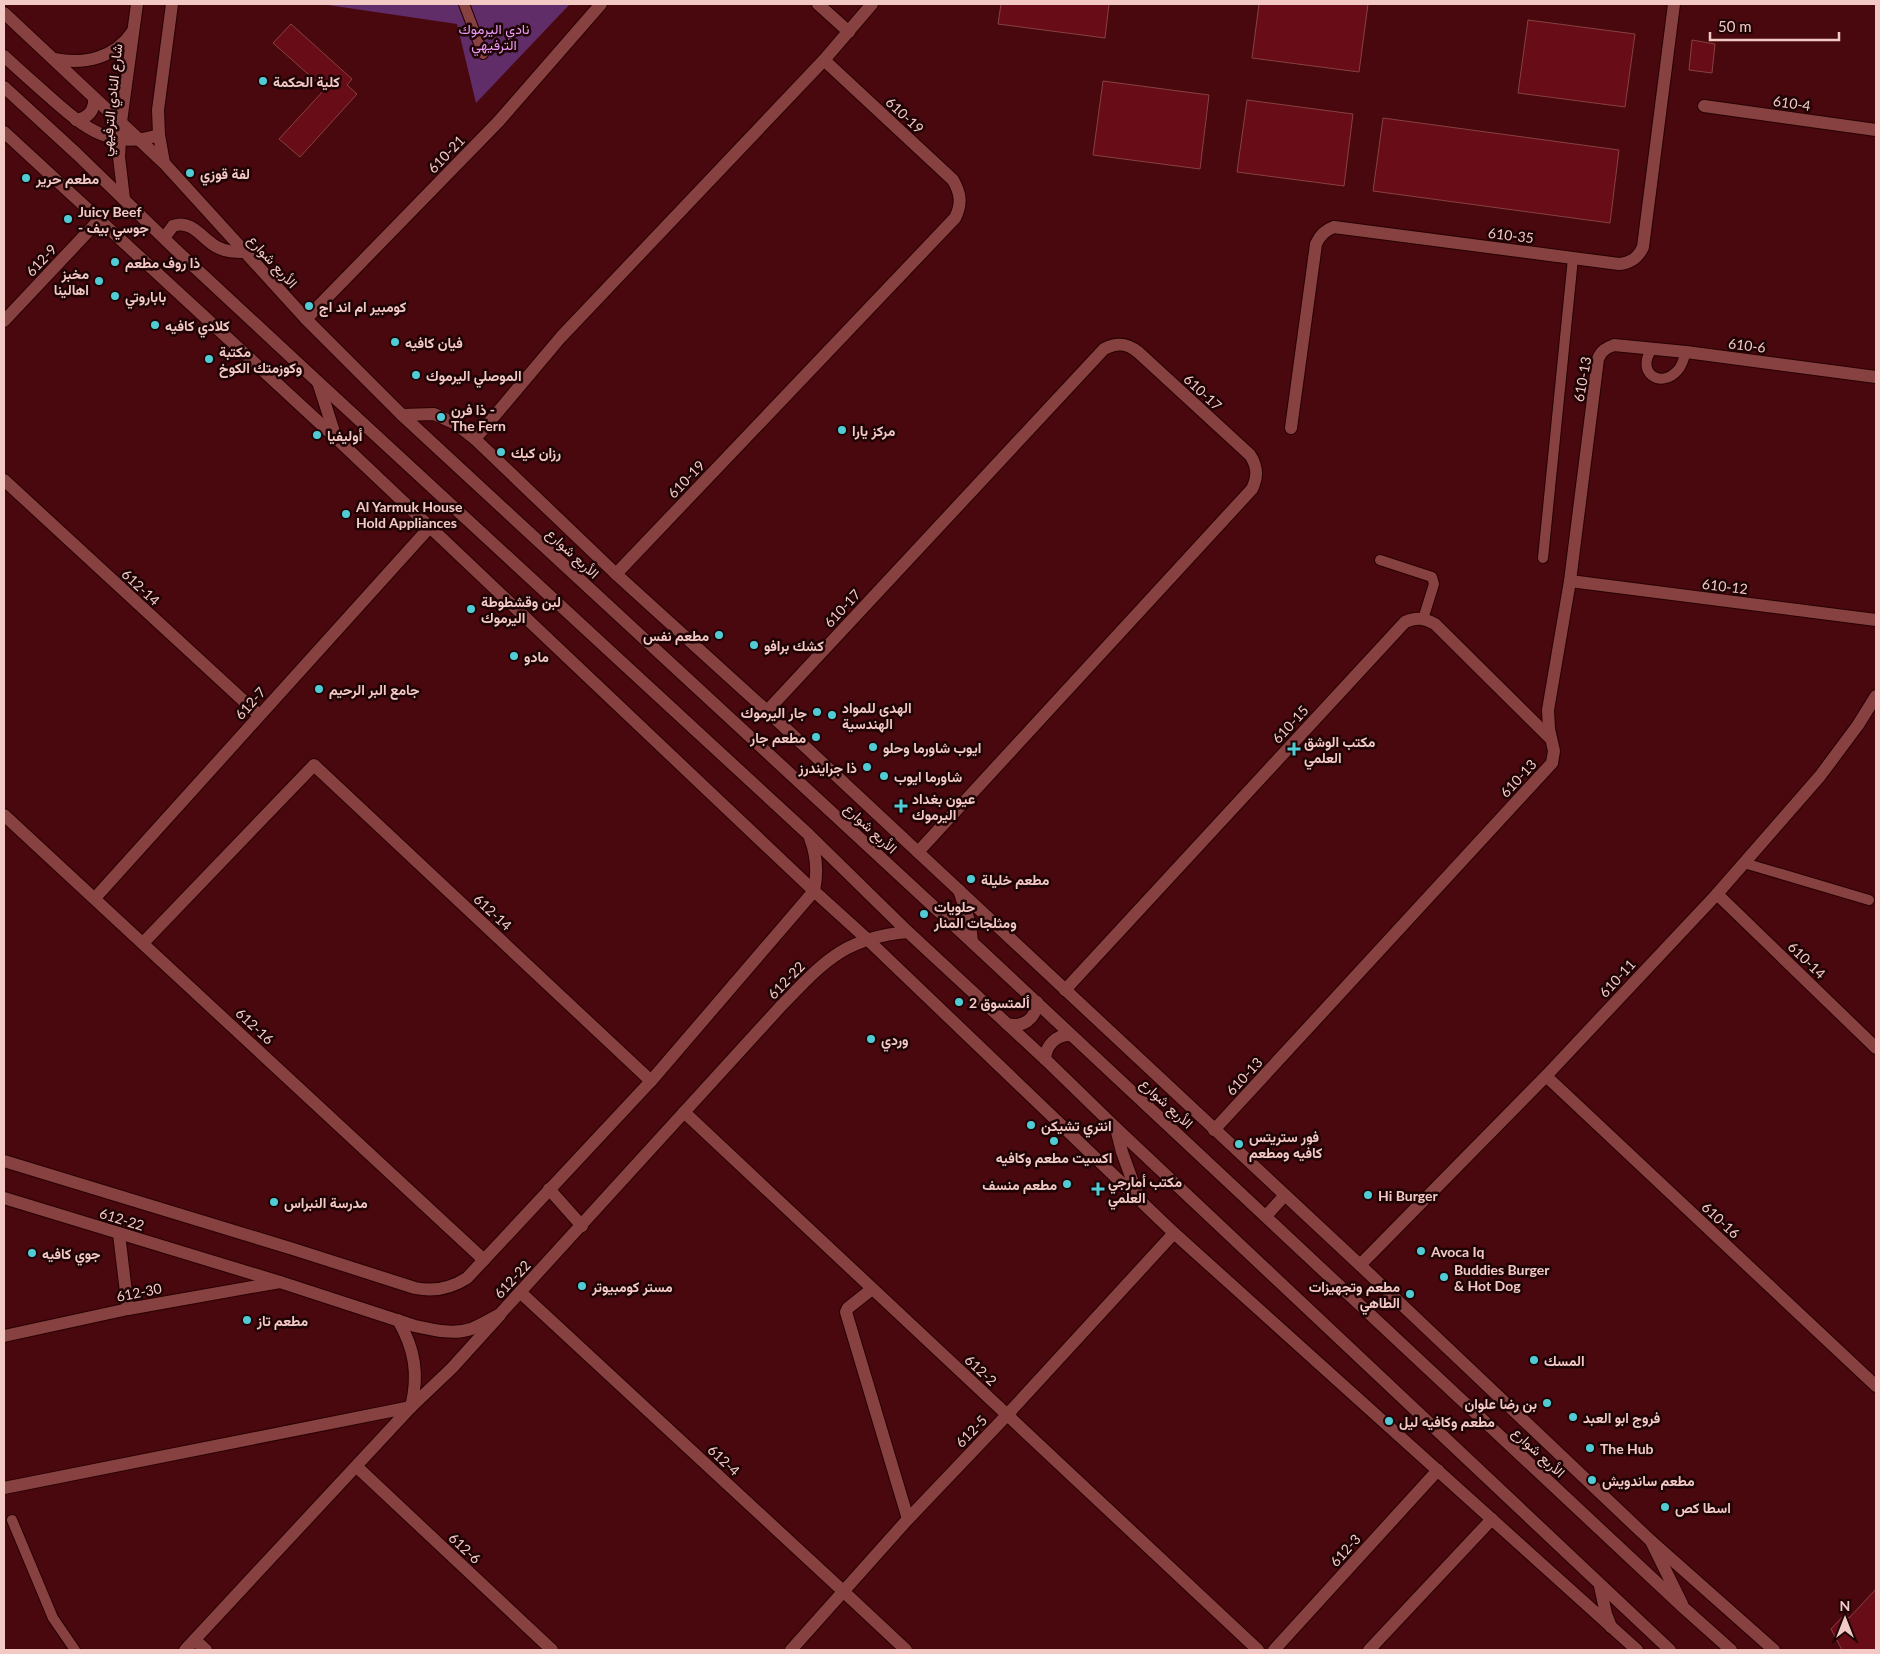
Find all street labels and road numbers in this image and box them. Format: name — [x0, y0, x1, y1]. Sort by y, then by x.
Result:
street label: شارع النادي الترفيهي — [97, 43, 129, 158]
street label: 610-4 — [1772, 92, 1812, 114]
street label: 610-19 — [882, 93, 928, 137]
street label: 610-21 — [424, 132, 468, 176]
street label: 610-35 — [1487, 224, 1535, 246]
street label: الأربع شوارع — [242, 231, 301, 293]
street label: 612-9 — [22, 240, 60, 280]
street label: 610-6 — [1727, 334, 1767, 356]
street label: 610-13 — [1570, 355, 1594, 403]
street label: 610-17 — [1180, 370, 1226, 414]
street label: 610-19 — [664, 457, 708, 501]
street label: الأربع شوارع — [541, 524, 603, 584]
street label: 612-14 — [118, 565, 164, 609]
street label: 610-12 — [1701, 575, 1749, 597]
street label: 610-17 — [820, 585, 864, 631]
street label: 612-7 — [231, 683, 269, 723]
street label: 610-15 — [1268, 701, 1312, 747]
street label: 610-13 — [1496, 755, 1540, 801]
street label: الأربع شوارع — [839, 799, 901, 859]
street label: 612-14 — [470, 890, 516, 934]
street label: 610-14 — [1785, 938, 1829, 982]
street label: 610-11 — [1595, 955, 1639, 1001]
street label: 612-22 — [764, 958, 808, 1002]
street label: 612-16 — [232, 1004, 278, 1048]
street label: 610-13 — [1222, 1053, 1266, 1099]
street label: الأربع شوارع — [1135, 1074, 1197, 1134]
street label: 610-16 — [1698, 1198, 1744, 1242]
street label: 612-22 — [98, 1204, 146, 1234]
street label: 612-22 — [490, 1256, 534, 1302]
street label: 612-30 — [115, 1279, 163, 1305]
street label: 612-2 — [961, 1351, 1001, 1389]
street label: 612-5 — [952, 1412, 990, 1450]
street label: الأربع شوارع — [1507, 1423, 1569, 1483]
street label: 612-4 — [704, 1441, 744, 1479]
street label: 612-6 — [445, 1529, 485, 1567]
street label: 612-3 — [1326, 1530, 1364, 1570]

